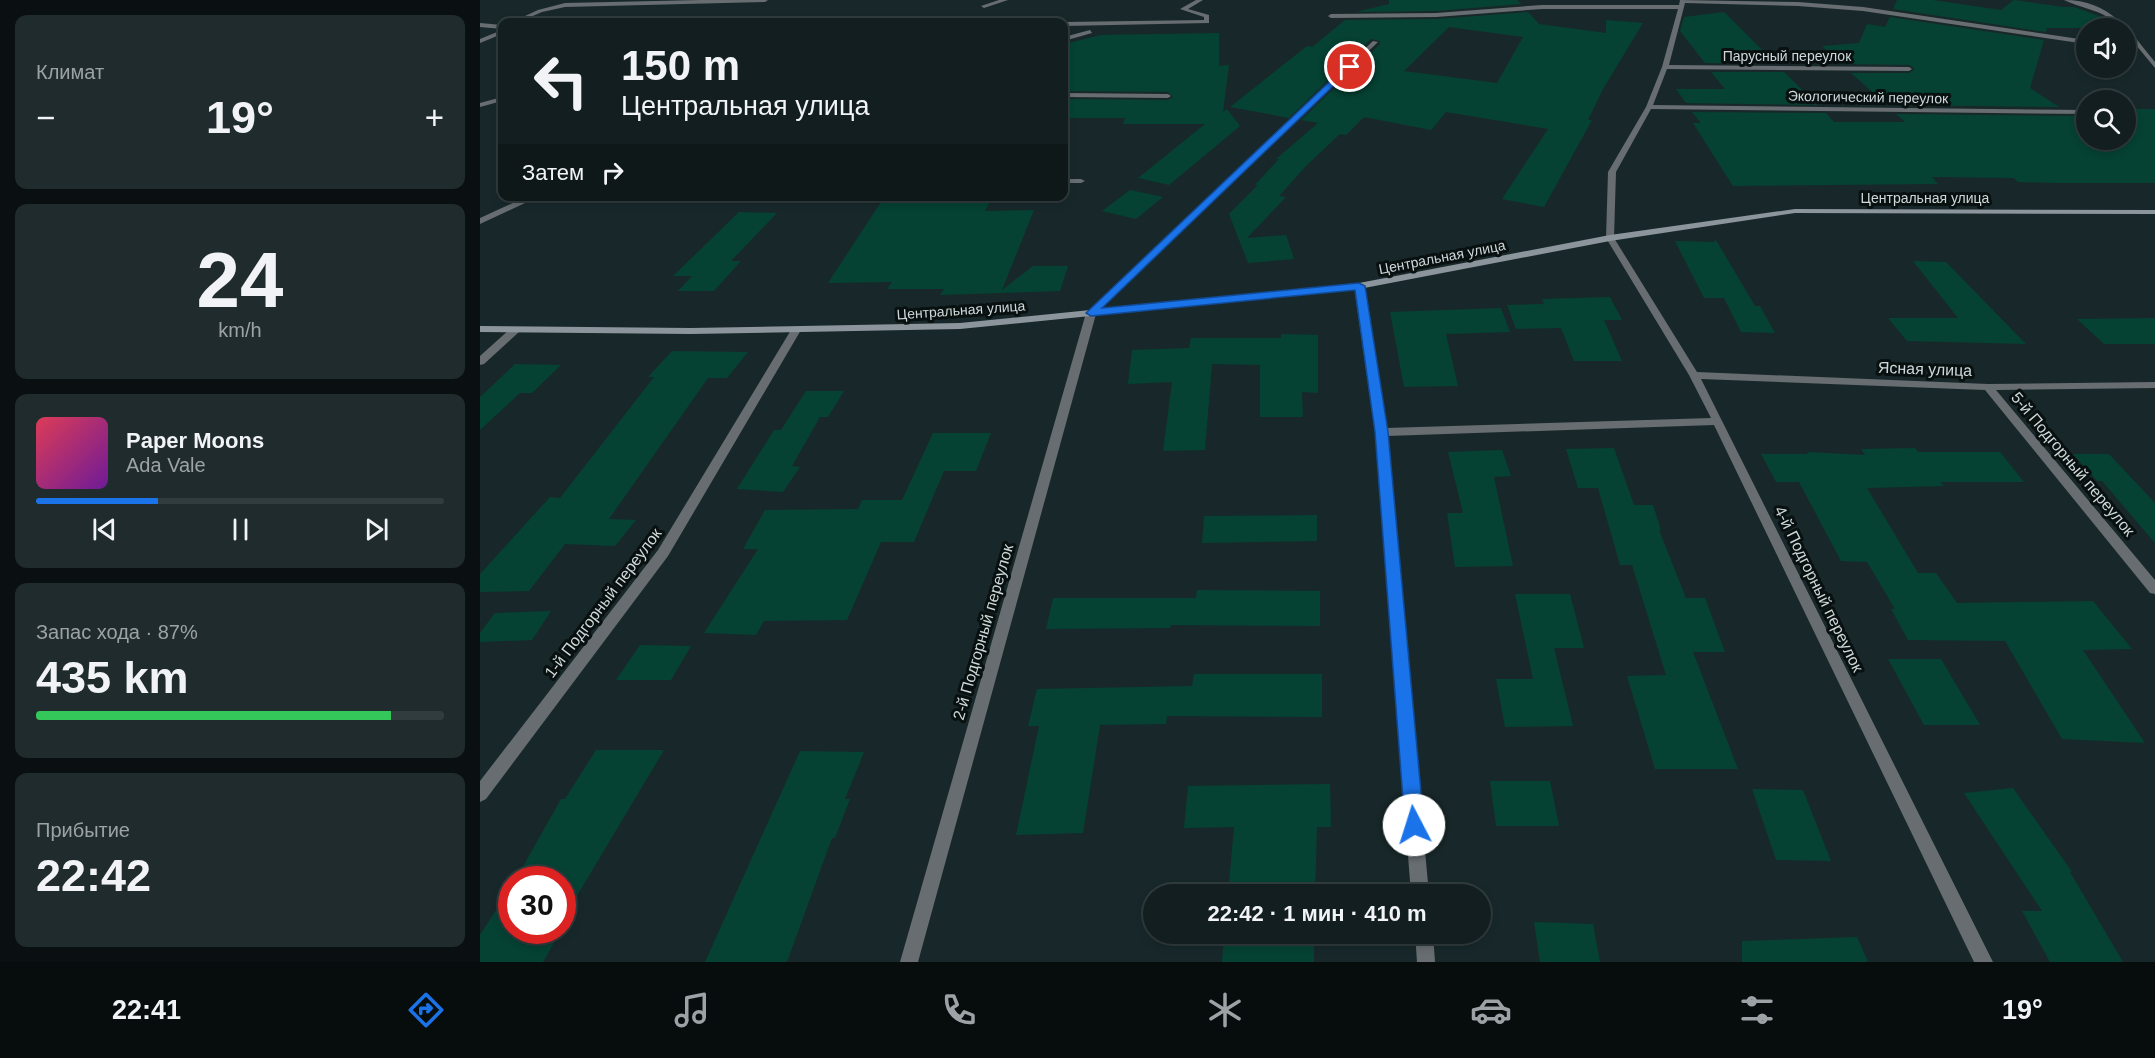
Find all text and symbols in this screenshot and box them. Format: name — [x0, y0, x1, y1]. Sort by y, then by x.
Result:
map controls — [2076, 18, 2136, 150]
button: sound — [2076, 18, 2136, 78]
pin — [1324, 41, 1375, 92]
icon: left — [522, 42, 600, 120]
text: 150 m — [621, 42, 740, 89]
street label: Парусный переулок — [1723, 48, 1852, 64]
icon: arrive — [1333, 50, 1366, 83]
text: Климат — [36, 61, 104, 83]
street label: Экологический переулок — [1788, 88, 1949, 106]
button: search — [2076, 90, 2136, 150]
text: Центральная улица — [621, 91, 869, 121]
text: 19° — [206, 92, 274, 143]
text: − — [36, 99, 55, 136]
text: + — [425, 99, 444, 136]
icon: right — [596, 156, 629, 189]
text: Затем — [522, 160, 584, 185]
street label: Центральная улица — [1861, 190, 1990, 206]
text: 24 — [197, 236, 283, 324]
street label: Центральная улица — [1377, 237, 1507, 277]
street label: Центральная улица — [896, 298, 1026, 322]
text: km/h — [218, 319, 262, 341]
street label: Ясная улица — [1878, 359, 1973, 379]
street label: 5-й Подгорный переулок — [2008, 389, 2139, 540]
text: Paper Moons — [126, 428, 264, 453]
text: Ada Vale — [126, 454, 206, 476]
street label: 4-й Подгорный переулок — [1771, 503, 1867, 676]
icon: previous — [88, 513, 121, 546]
icon: pause — [224, 513, 257, 546]
icon: next — [360, 513, 393, 546]
street label: 1-й Подгорный переулок — [541, 524, 665, 681]
street label: 2-й Подгорный переулок — [950, 541, 1017, 722]
text: Запас хода · 87% — [36, 621, 198, 643]
text: 435 km — [36, 652, 189, 703]
position arrow — [1382, 793, 1446, 857]
text: Прибытие — [36, 819, 130, 841]
text: 22:42 — [36, 850, 151, 901]
speed limit sign: 30 — [498, 866, 576, 944]
text: 22:42 · 1 мин · 410 m — [1207, 901, 1427, 926]
icon: directions — [405, 989, 447, 1031]
icon: music — [671, 989, 713, 1031]
icon: phone — [938, 989, 980, 1031]
icon: climate — [1204, 989, 1246, 1031]
icon: car — [1470, 989, 1512, 1031]
icon: filters — [1736, 989, 1778, 1031]
text: 22:41 — [112, 995, 181, 1025]
text: 19° — [2002, 995, 2043, 1025]

